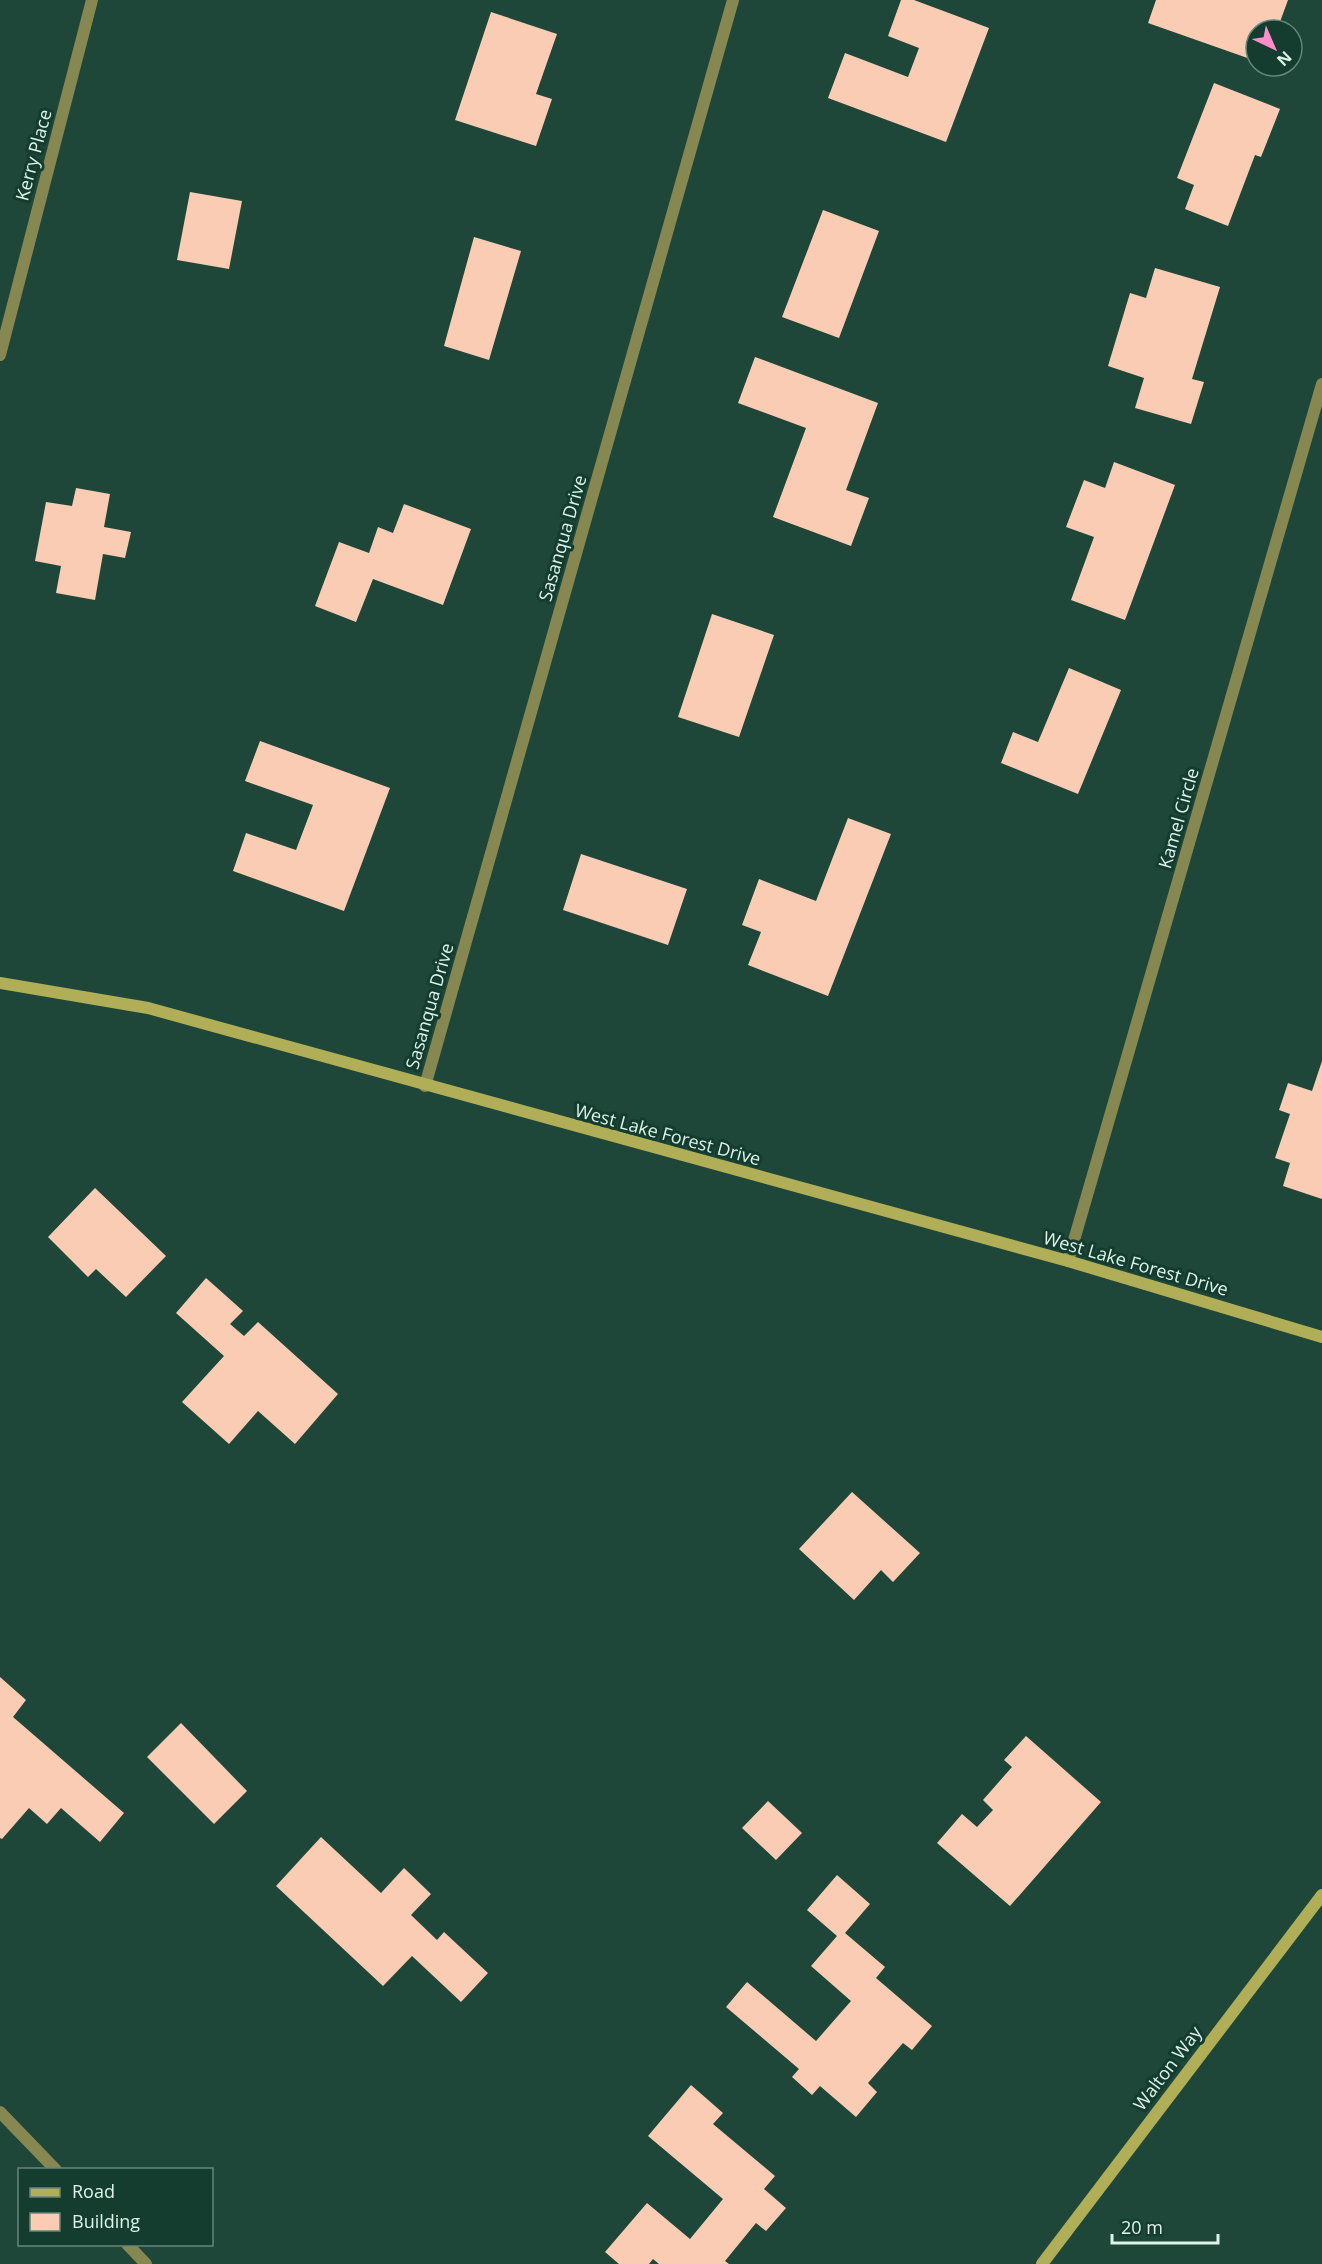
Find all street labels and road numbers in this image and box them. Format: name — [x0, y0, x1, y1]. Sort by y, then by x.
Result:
street label: Kerry Place — [9, 107, 57, 203]
street label: Sasanqua Drive — [533, 472, 591, 604]
street label: Kamel Circle — [1152, 765, 1204, 871]
street label: Sasanqua Drive — [400, 940, 458, 1072]
street label: West Lake Forest Drive — [572, 1098, 764, 1170]
street label: West Lake Forest Drive — [1041, 1225, 1231, 1301]
street label: Walton Way — [1127, 2020, 1207, 2115]

